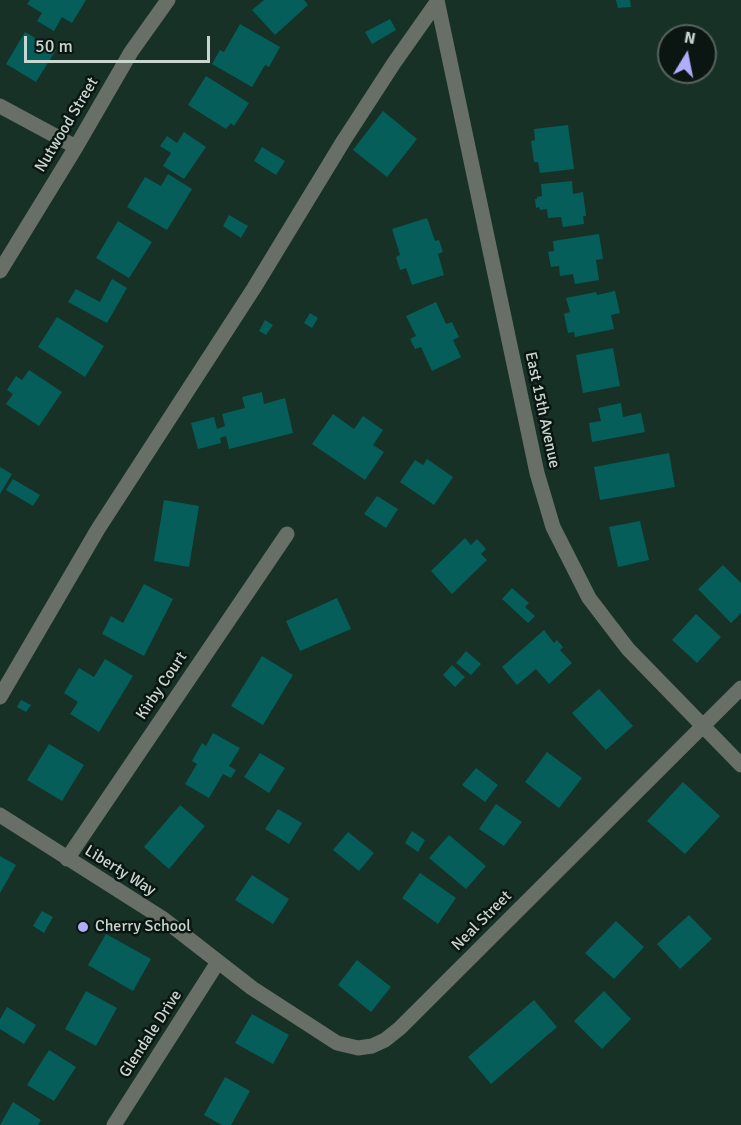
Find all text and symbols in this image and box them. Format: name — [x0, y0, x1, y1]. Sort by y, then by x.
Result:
scale bar — [27, 24, 213, 62]
north arrow — [657, 24, 717, 84]
text: N — [683, 27, 697, 49]
text: 50 m — [35, 35, 73, 57]
street label: Nutwood Street — [31, 74, 103, 176]
street label: East 15th Avenue — [520, 350, 564, 470]
street label: Kirby Court — [132, 648, 192, 724]
street label: Liberty Way — [81, 842, 159, 900]
street label: Neal Street — [448, 887, 516, 955]
place label: Cherry School — [95, 917, 191, 937]
marker: Cherry School — [76, 920, 90, 934]
street label: Glendale Drive — [116, 987, 186, 1081]

